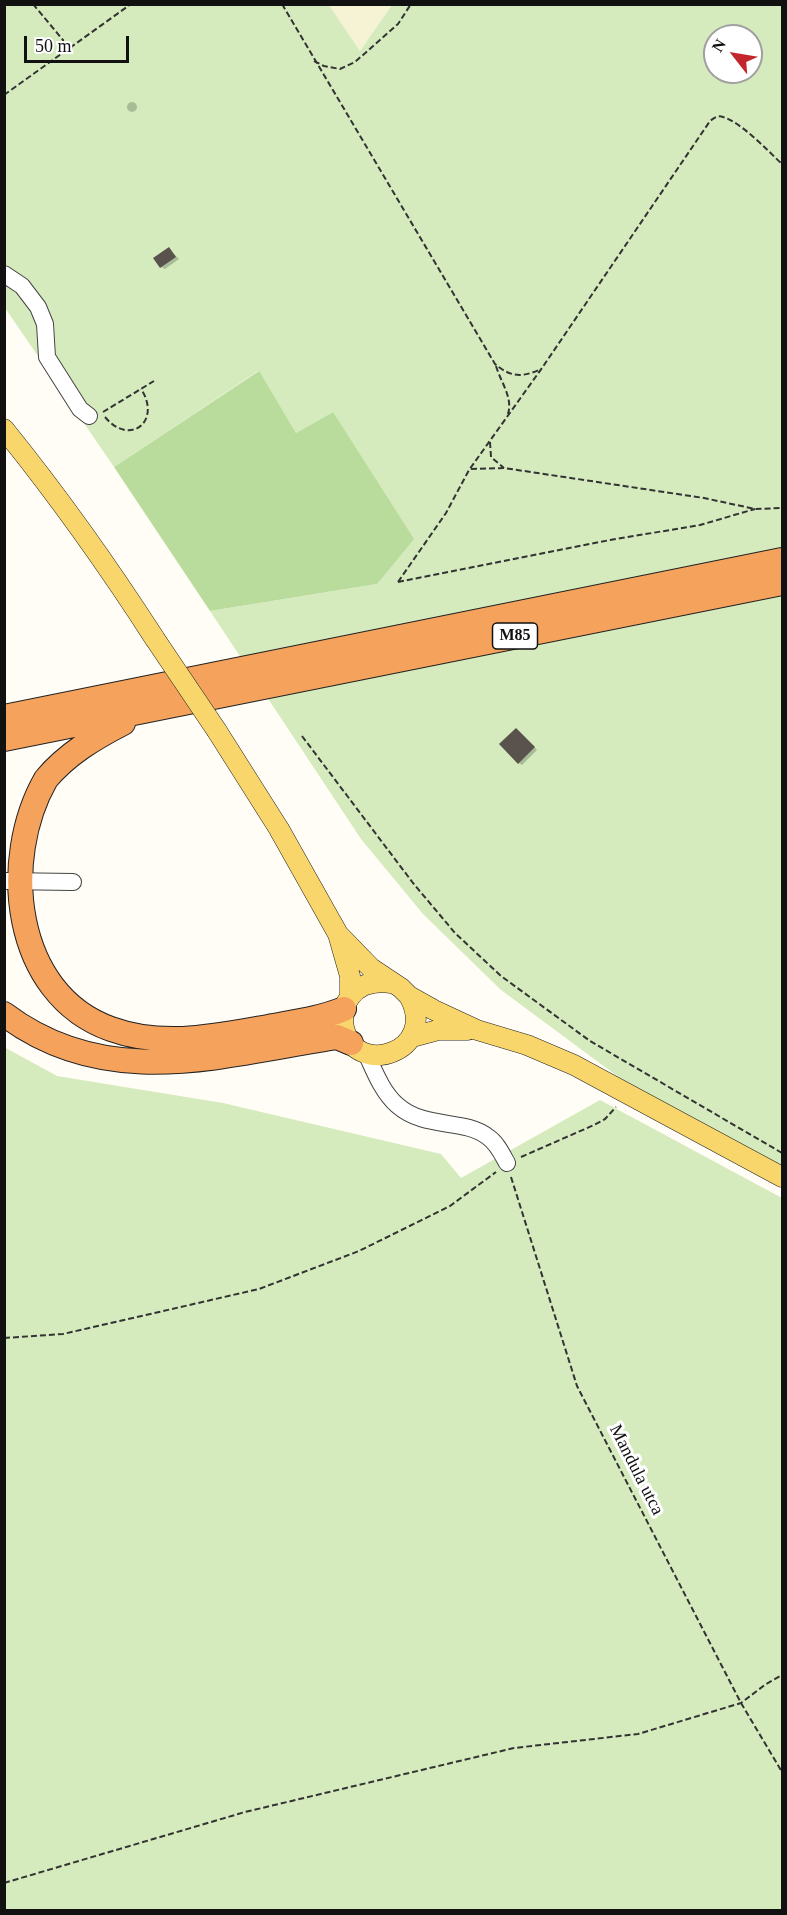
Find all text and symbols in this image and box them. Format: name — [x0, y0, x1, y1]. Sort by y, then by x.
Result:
scale bar — [27, 24, 132, 62]
north arrow — [703, 24, 763, 84]
text: 50 m — [35, 36, 72, 56]
text: N — [709, 36, 729, 55]
road number: M85 — [492, 623, 538, 649]
street label: Mandula utca — [604, 1421, 668, 1519]

